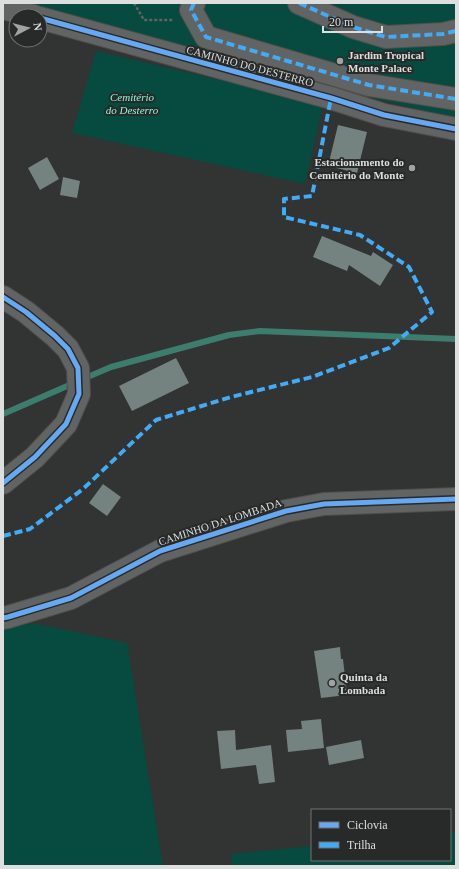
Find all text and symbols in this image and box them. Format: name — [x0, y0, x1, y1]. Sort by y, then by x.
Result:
north arrow — [8, 8, 48, 48]
scale bar — [323, 8, 382, 34]
text: 20 m — [329, 15, 354, 29]
text: N — [31, 22, 44, 32]
street label: CAMINHO DO DESTERRO — [185, 43, 315, 89]
place label: Jardim Tropical Monte Palace — [348, 49, 424, 74]
marker: Jardim Tropical Monte Palace — [335, 56, 345, 66]
park label: Cemitério do Desterro — [106, 91, 159, 116]
place label: Estacionamento do Cemitério do Monte — [309, 156, 404, 181]
marker: Estacionamento do Cemitério do Monte — [407, 163, 417, 173]
street label: CAMINHO DA LOMBADA — [157, 496, 283, 548]
place label: Quinta da Lombada — [340, 671, 388, 696]
marker: Quinta da Lombada — [327, 678, 337, 688]
legend — [311, 809, 451, 861]
text: Ciclovia — [347, 818, 388, 832]
text: Trilha — [347, 838, 377, 852]

